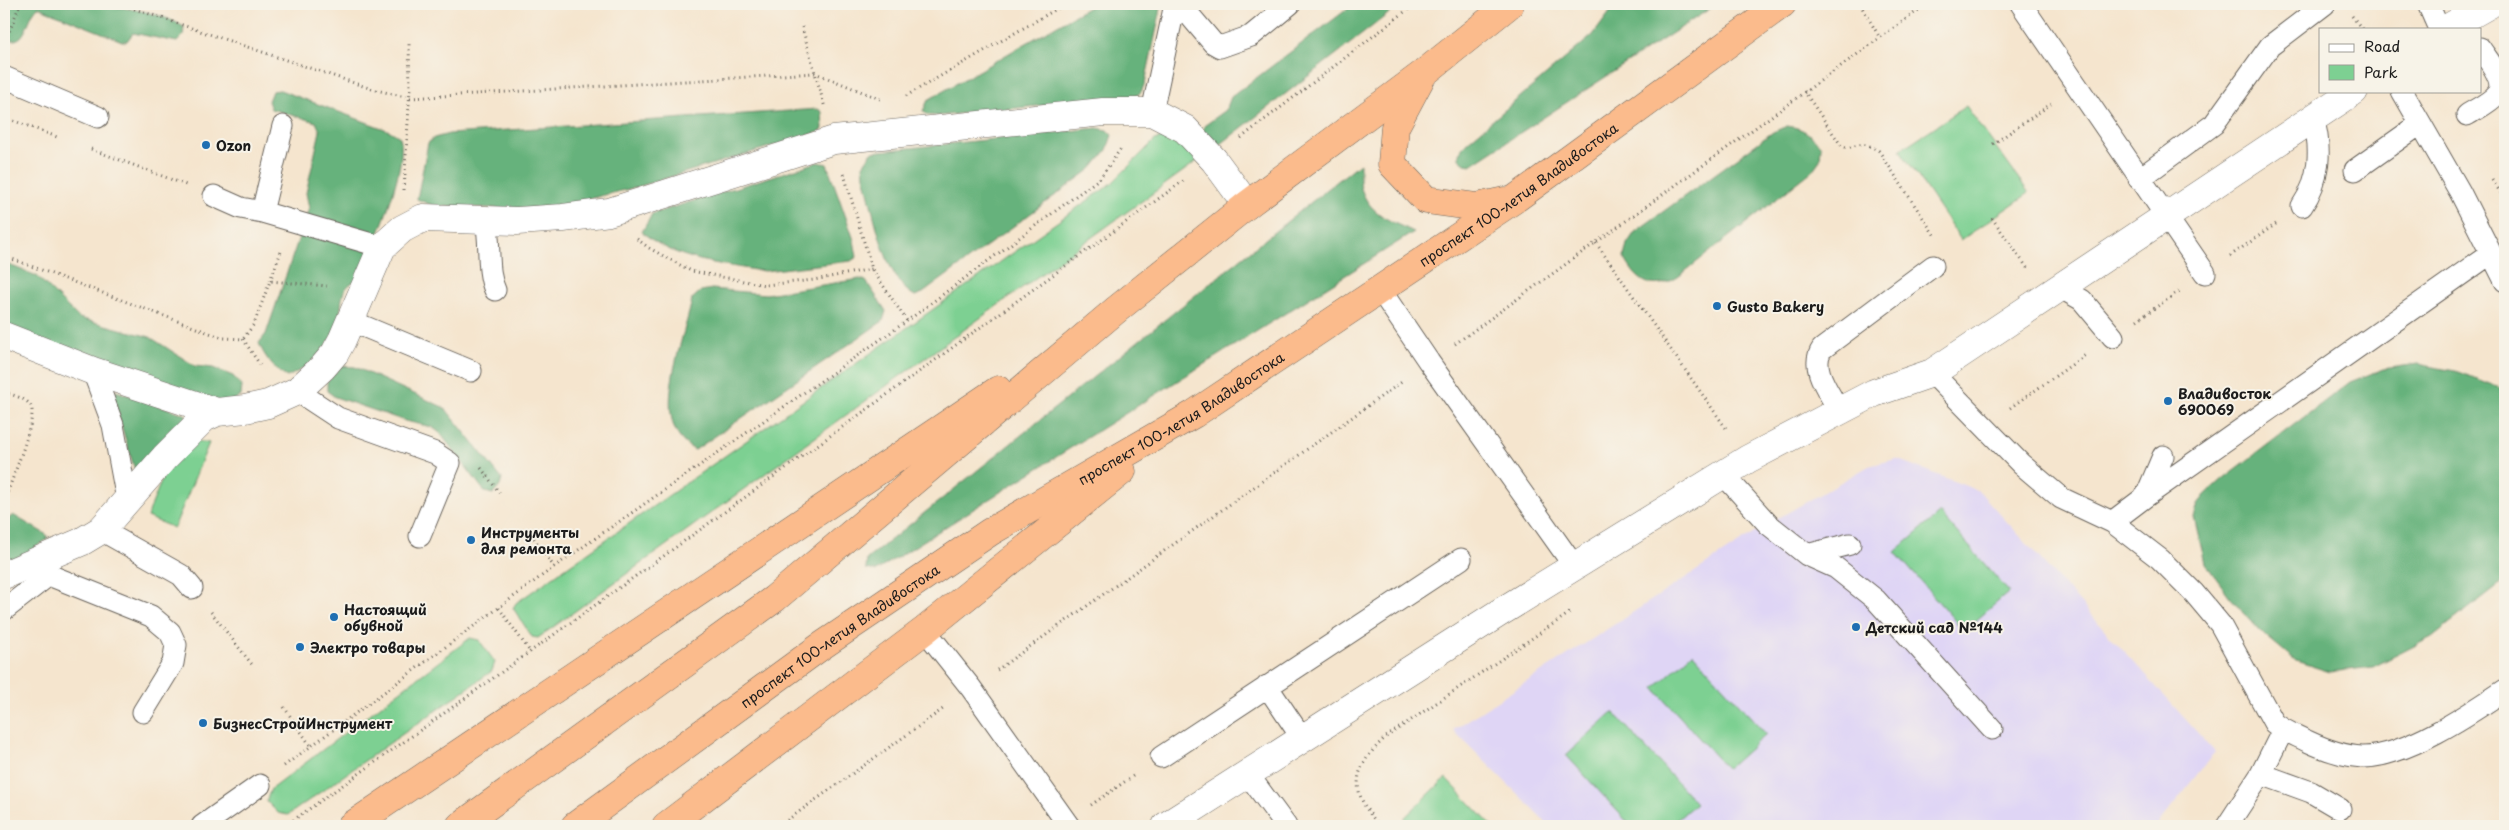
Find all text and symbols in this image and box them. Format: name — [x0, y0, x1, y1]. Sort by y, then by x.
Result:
legend — [2319, 28, 2482, 92]
text: Road — [2364, 34, 2400, 57]
text: Park — [2364, 60, 2398, 83]
street label: проспект 100-летия Владивостока — [1414, 117, 1622, 271]
place label: Ozon — [216, 135, 251, 156]
marker: Ozon — [200, 139, 212, 151]
place label: Gusto Bakery — [1727, 296, 1824, 317]
marker: Gusto Bakery — [1711, 300, 1723, 312]
street label: проспект 100-летия Владивостока — [1074, 346, 1288, 490]
place label: Владивосток 690069 — [2178, 383, 2271, 420]
marker: Владивосток 690069 — [2162, 395, 2174, 407]
place label: Инструменты для ремонта — [481, 522, 579, 559]
marker: Инструменты для ремонта — [465, 534, 477, 546]
street label: проспект 100-летия Владивостока — [736, 559, 944, 713]
place label: Настоящий обувной — [344, 599, 427, 636]
marker: Настоящий обувной — [328, 611, 340, 623]
place label: Детский сад №144 — [1865, 617, 2003, 638]
marker: Детский сад №144 — [1850, 621, 1862, 633]
place label: Электро товары — [310, 637, 425, 658]
marker: Электро товары — [294, 641, 306, 653]
place label: БизнесСтройИнструмент — [213, 713, 393, 734]
marker: БизнесСтройИнструмент — [197, 717, 209, 729]

